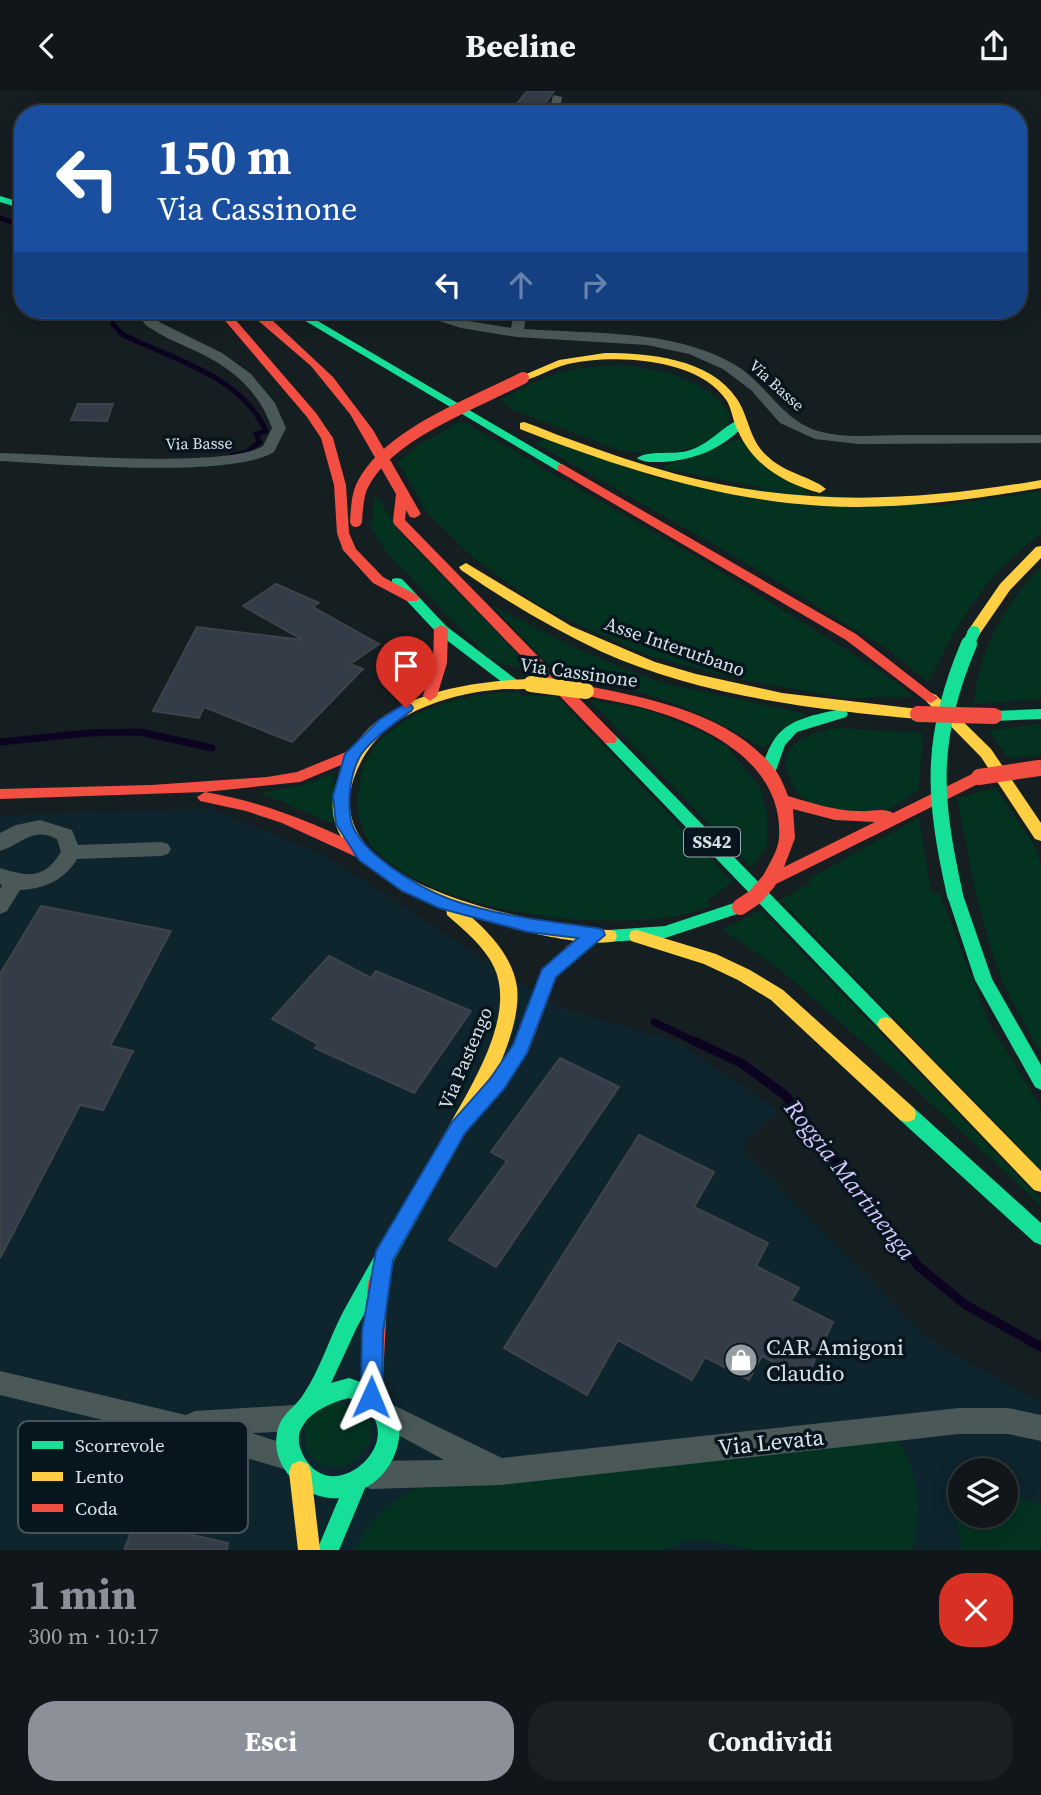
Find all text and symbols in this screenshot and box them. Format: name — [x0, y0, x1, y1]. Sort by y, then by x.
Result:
text: Beeline — [465, 24, 576, 68]
icon: back — [28, 27, 66, 65]
icon: share — [975, 27, 1013, 65]
text: 150 m — [157, 123, 292, 190]
icon: left — [42, 133, 133, 224]
text: Via Cassinone — [157, 187, 357, 231]
icon: left — [429, 266, 467, 304]
icon: ahead — [502, 266, 540, 304]
icon: right — [575, 266, 613, 304]
street label: Via Basse — [745, 354, 809, 416]
street label: Via Basse — [165, 431, 233, 455]
street label: Asse Interurbano — [601, 610, 749, 682]
pin — [376, 636, 436, 708]
icon: arrive — [387, 647, 425, 685]
street label: Via Cassinone — [518, 651, 640, 693]
road number: SS42 — [684, 827, 740, 857]
street label: Via Pastengo — [432, 1003, 498, 1113]
water label: Roggia Martinenga — [777, 1092, 924, 1267]
place label: CAR Amigoni Claudio — [766, 1331, 904, 1389]
shop icon: CAR Amigoni Claudio — [722, 1341, 760, 1379]
position arrow — [334, 1360, 408, 1434]
legend — [18, 1421, 248, 1533]
street label: Via Levata — [717, 1421, 826, 1463]
text: Scorrevole — [75, 1432, 165, 1458]
map controls — [948, 1458, 1018, 1528]
button: layers — [948, 1458, 1018, 1528]
text: Lento — [75, 1463, 124, 1489]
text: Coda — [75, 1495, 118, 1521]
text: 1 min — [28, 1565, 137, 1623]
button: close — [939, 1573, 1013, 1647]
text: 300 m · 10:17 — [28, 1620, 159, 1652]
button: Esci — [28, 1701, 514, 1781]
button: Condividi — [528, 1701, 1013, 1781]

